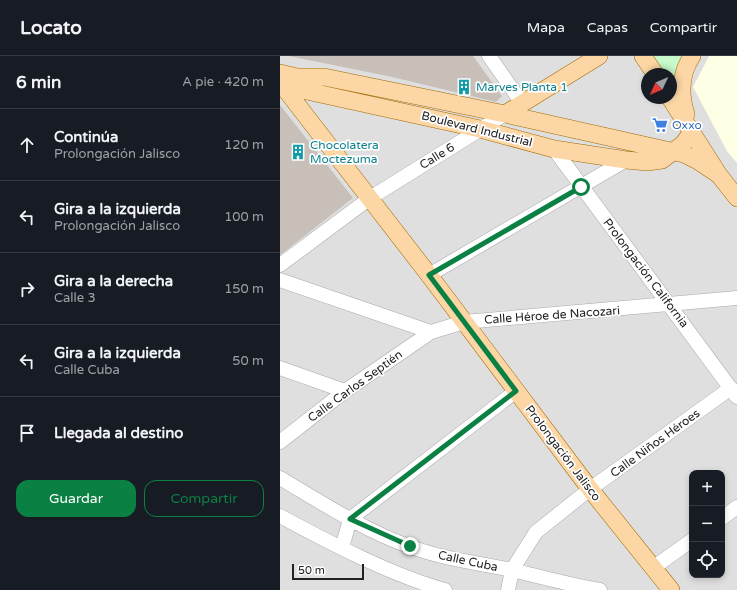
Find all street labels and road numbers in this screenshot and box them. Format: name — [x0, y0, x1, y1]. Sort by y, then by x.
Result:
street label: Boulevard Industrial — [420, 108, 534, 150]
street label: Calle 6 — [417, 140, 457, 172]
street label: Prolongación California — [600, 216, 692, 330]
street label: Calle Héroe de Nacozari — [484, 303, 620, 327]
street label: Calle Carlos Septién — [305, 347, 405, 425]
street label: Prolongación Jalisco — [522, 402, 604, 504]
street label: Calle Niños Héroes — [608, 406, 703, 480]
street label: Calle Cuba — [437, 548, 499, 574]

